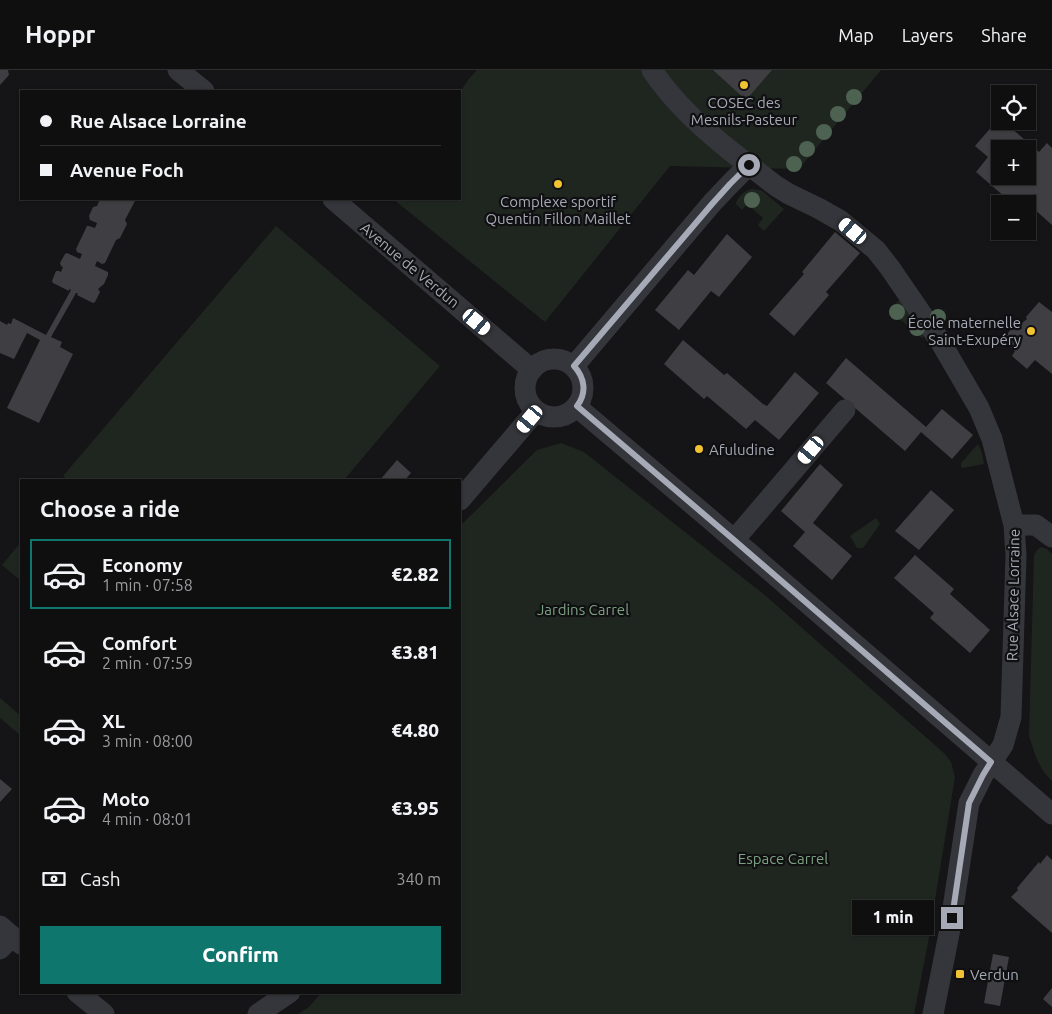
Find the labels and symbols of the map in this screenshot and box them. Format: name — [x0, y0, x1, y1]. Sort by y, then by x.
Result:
marker: COSEC des Mesnils-Pasteur — [738, 79, 750, 91]
place label: COSEC des Mesnils-Pasteur — [691, 94, 797, 128]
route start — [738, 154, 760, 176]
marker: Complexe sportif Quentin Fillon Maillet — [552, 178, 564, 190]
place label: Complexe sportif Quentin Fillon Maillet — [485, 193, 631, 227]
car — [836, 216, 869, 246]
street label: Avenue de Verdun — [357, 219, 463, 311]
car — [460, 307, 493, 337]
place label: École maternelle Saint-Exupéry — [908, 314, 1021, 348]
marker: École maternelle Saint-Exupéry — [1025, 325, 1037, 337]
car — [514, 403, 545, 435]
car — [795, 434, 826, 466]
place label: Afuludine — [709, 441, 775, 458]
marker: Afuludine — [693, 443, 705, 455]
street label: Rue Alsace Lorraine — [1003, 529, 1023, 661]
park label: Jardins Carrel — [537, 601, 629, 618]
park label: Espace Carrel — [738, 850, 828, 867]
callout: 1 min — [852, 900, 934, 936]
route end — [941, 907, 963, 929]
place label: Verdun — [970, 966, 1019, 983]
marker: Verdun — [954, 968, 966, 980]

